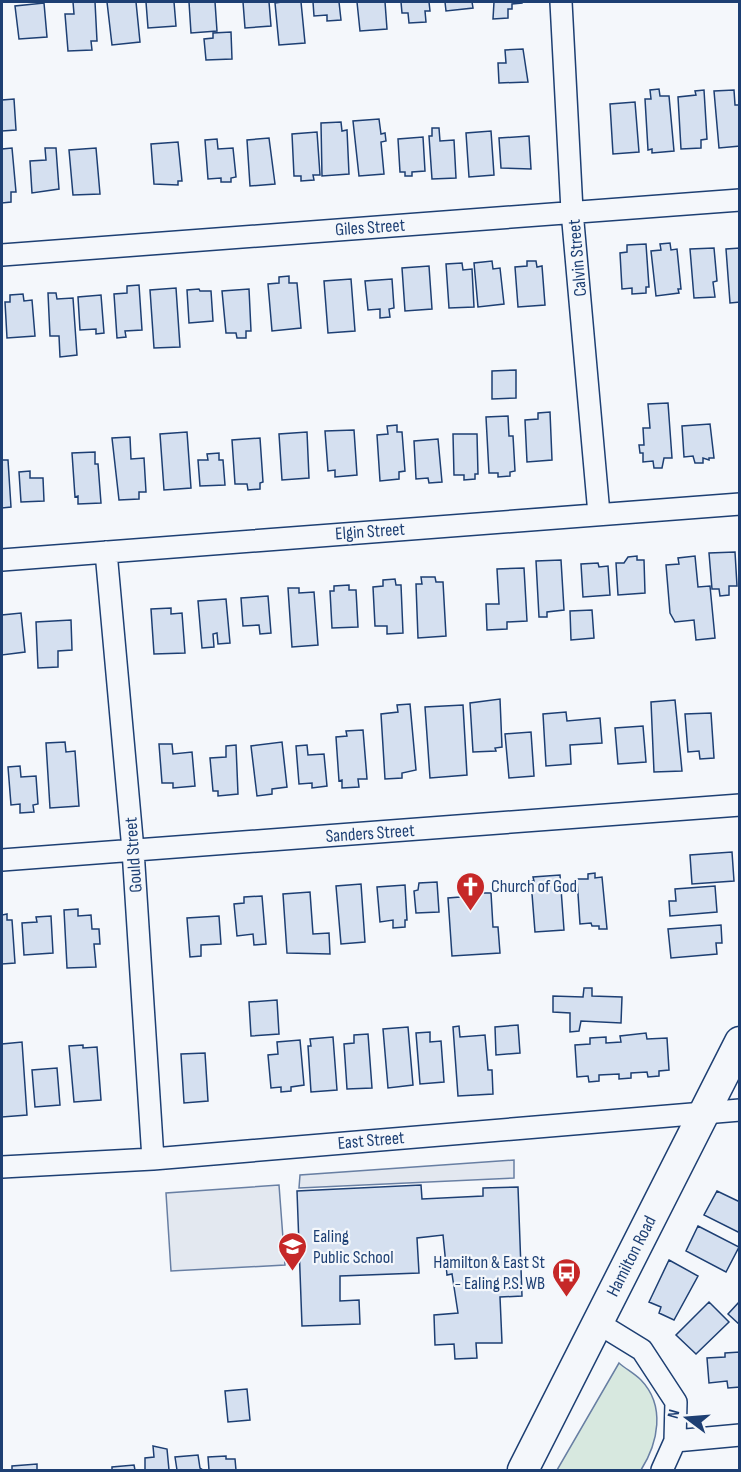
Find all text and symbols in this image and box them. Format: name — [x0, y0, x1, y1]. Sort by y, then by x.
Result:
street label: Giles Street — [334, 215, 406, 240]
street label: Calvin Street — [564, 218, 591, 298]
street label: Elgin Street — [334, 519, 406, 544]
street label: Gould Street — [120, 816, 147, 893]
street label: Sanders Street — [325, 820, 416, 847]
church icon: Church of God — [454, 870, 486, 912]
place label: Church of God — [491, 876, 577, 897]
street label: East Street — [337, 1127, 406, 1154]
street label: Hamilton Road — [602, 1212, 661, 1300]
place label: Ealing Public School — [313, 1226, 394, 1268]
school or university icon: Ealing Public School — [276, 1230, 308, 1272]
place label: Hamilton & East St - Ealing P.S. WB — [433, 1252, 546, 1294]
bus stop icon: Hamilton & East St - Ealing P.S. WB — [550, 1256, 582, 1298]
north arrow — [657, 1388, 717, 1448]
text: N — [664, 1408, 684, 1421]

